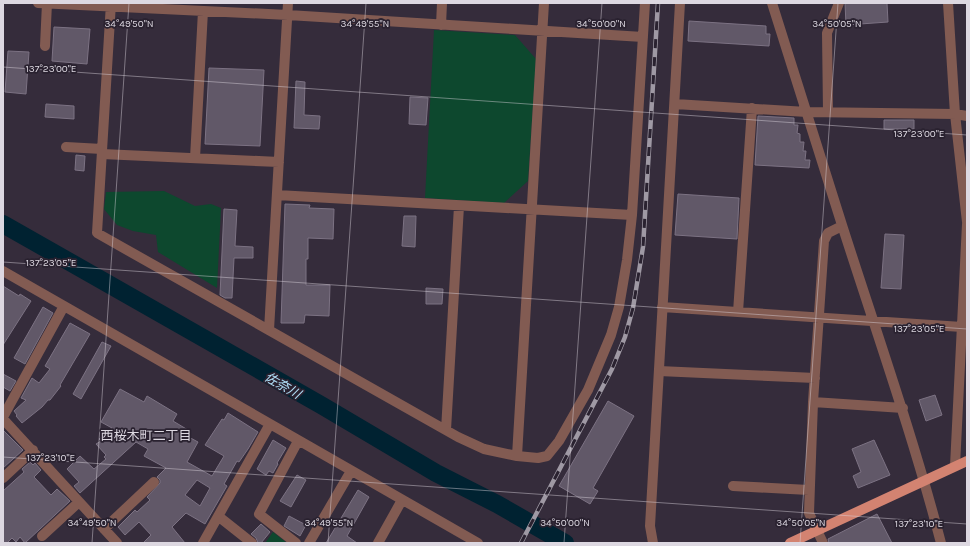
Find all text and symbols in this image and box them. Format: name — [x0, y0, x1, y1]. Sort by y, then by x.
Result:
text: 34°49'50"N — [104, 18, 154, 30]
text: 34°49'55"N — [341, 18, 389, 30]
text: 34°50'00"N — [576, 18, 626, 30]
text: 34°50'05"N — [812, 18, 862, 30]
text: 137°23'00"E — [26, 63, 76, 75]
text: 137°23'00"E — [894, 128, 944, 140]
text: 137°23'05"E — [26, 257, 76, 269]
text: 137°23'05"E — [894, 323, 944, 335]
water label: 佐奈川 — [262, 369, 305, 403]
district label: 西桜木町二丁目 — [100, 428, 192, 443]
text: 137°23'10"E — [27, 452, 75, 464]
text: 34°49'50"N — [67, 517, 117, 529]
text: 34°49'55"N — [305, 517, 353, 529]
text: 34°50'00"N — [540, 517, 590, 529]
text: 34°50'05"N — [776, 517, 826, 529]
text: 137°23'10"E — [895, 518, 943, 530]

